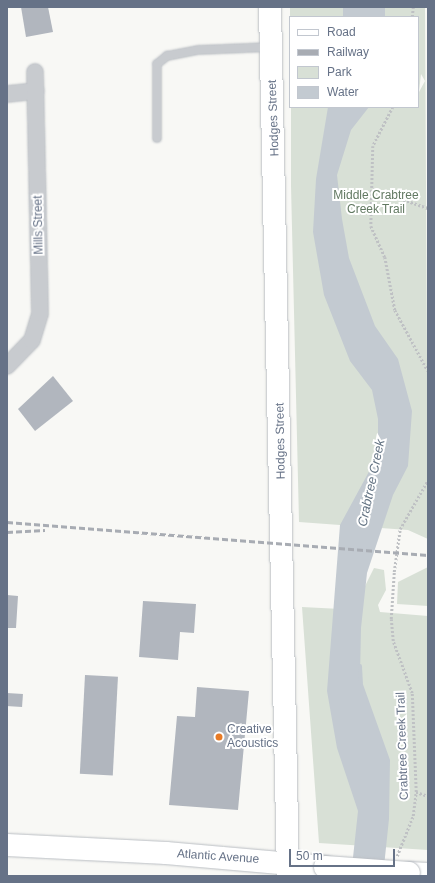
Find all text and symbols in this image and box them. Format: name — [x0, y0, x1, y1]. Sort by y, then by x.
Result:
legend — [289, 16, 419, 108]
text: Road — [327, 25, 356, 39]
text: Railway — [327, 45, 369, 59]
text: Park — [327, 65, 352, 79]
street label: Hodges Street — [265, 79, 283, 157]
text: Water — [327, 85, 359, 99]
park label: Middle Crabtree Creek Trail — [333, 189, 419, 217]
street label: Mills Street — [31, 195, 47, 255]
street label: Hodges Street — [273, 403, 289, 479]
water label: Crabtree Creek — [355, 438, 389, 528]
street label: Crabtree Creek Trail — [394, 692, 412, 800]
place label: Creative Acoustics — [227, 723, 278, 751]
marker: Creative Acoustics — [214, 732, 224, 742]
scale bar — [291, 841, 397, 867]
street label: Atlantic Avenue — [176, 847, 260, 867]
text: 50 m — [296, 849, 323, 863]

